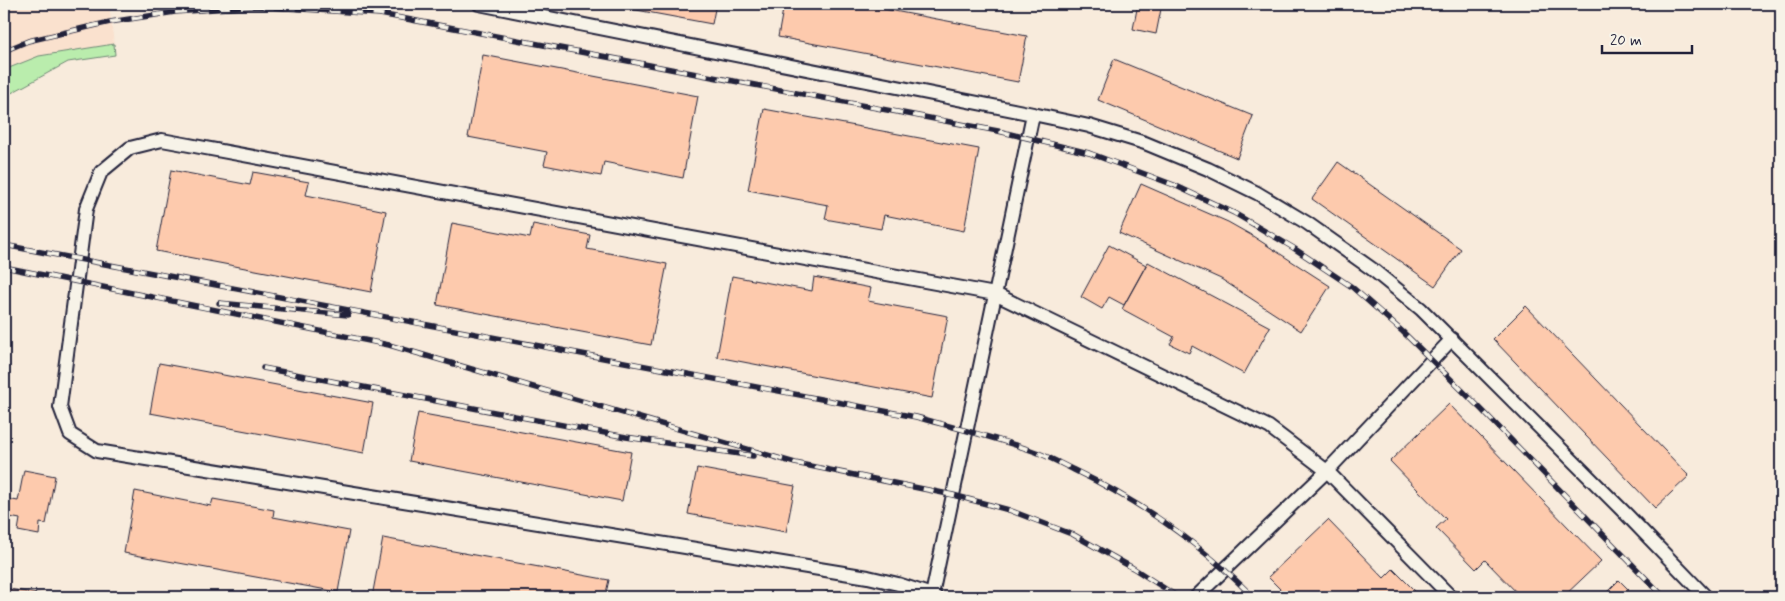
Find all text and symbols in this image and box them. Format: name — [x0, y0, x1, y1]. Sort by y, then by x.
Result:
scale bar — [1602, 22, 1692, 54]
text: 20 m — [1610, 31, 1642, 51]

